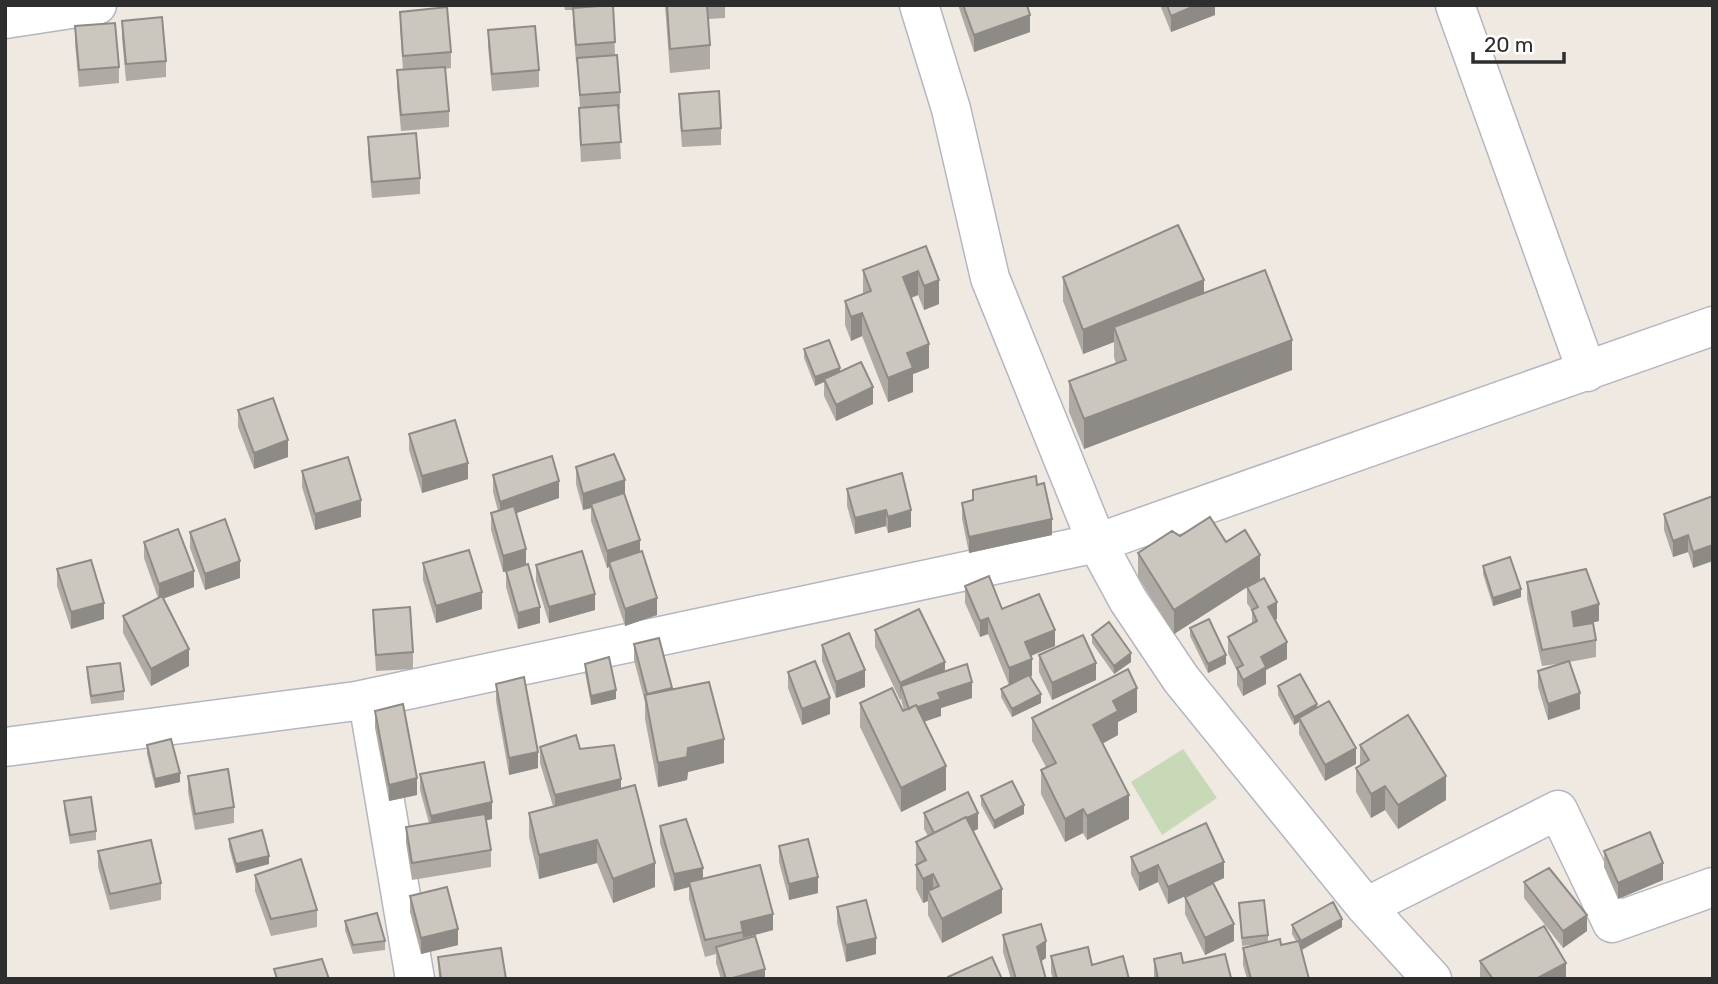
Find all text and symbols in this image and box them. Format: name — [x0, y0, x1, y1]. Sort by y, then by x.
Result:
scale bar — [1473, 21, 1564, 65]
text: 20 m — [1484, 32, 1533, 57]

